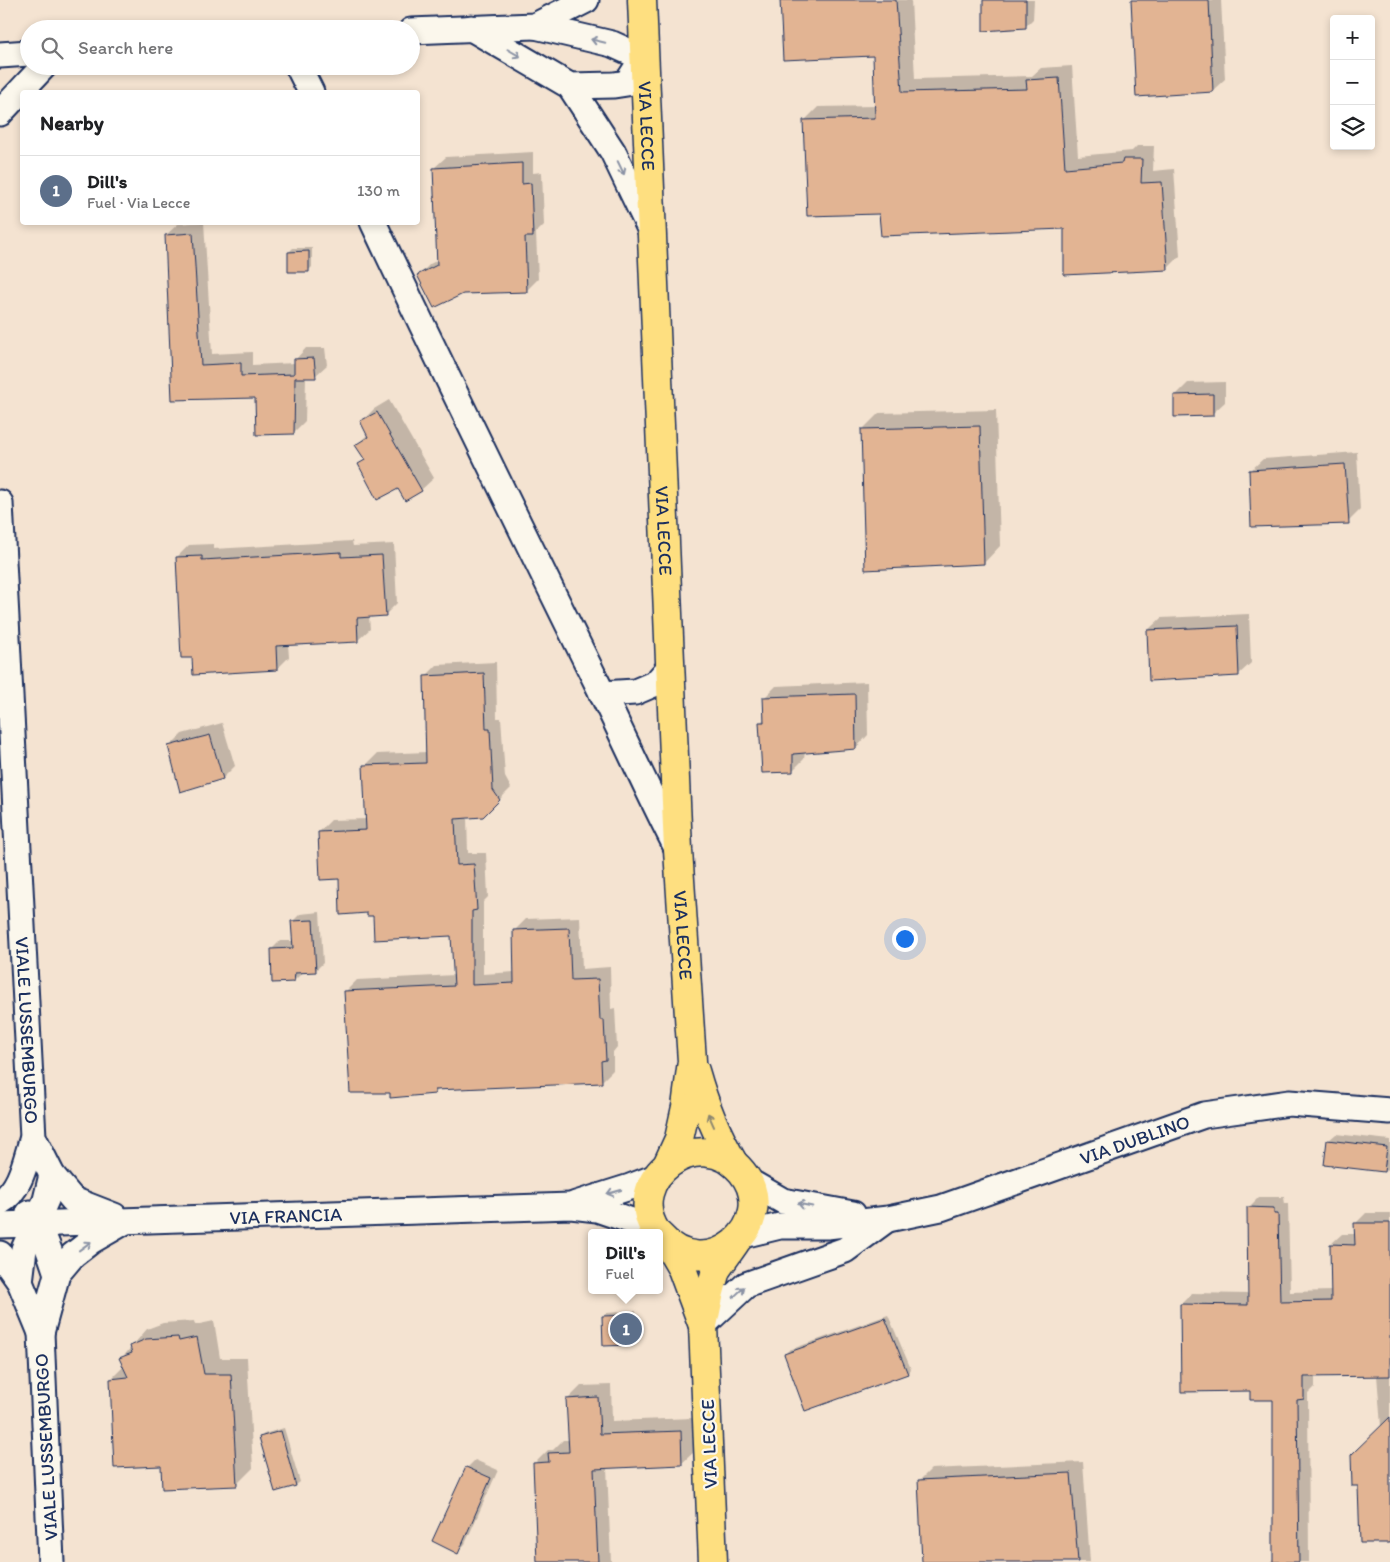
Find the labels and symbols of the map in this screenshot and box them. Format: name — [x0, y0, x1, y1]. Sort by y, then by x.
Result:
one-way arrow — [590, 36, 606, 45]
one-way arrow — [506, 48, 520, 58]
street label: VIA LECCE — [634, 81, 661, 171]
one-way arrow — [617, 160, 626, 175]
street label: VIA LECCE — [651, 485, 678, 576]
street label: VIA LECCE — [669, 889, 698, 981]
your location — [892, 926, 918, 952]
street label: VIALE LUSSEMBURGO — [11, 936, 44, 1125]
street label: VIA DUBLINO — [1077, 1109, 1193, 1170]
one-way arrow — [706, 1113, 716, 1128]
one-way arrow — [606, 1187, 622, 1197]
one-way arrow — [798, 1200, 814, 1210]
street label: VIA FRANCIA — [229, 1202, 343, 1229]
one-way arrow — [78, 1241, 92, 1251]
one-way arrow — [732, 1286, 745, 1298]
pin: 1 — [610, 1310, 642, 1348]
street label: VIALE LUSSEMBURGO — [30, 1353, 62, 1541]
street label: VIA LECCE — [696, 1399, 722, 1489]

